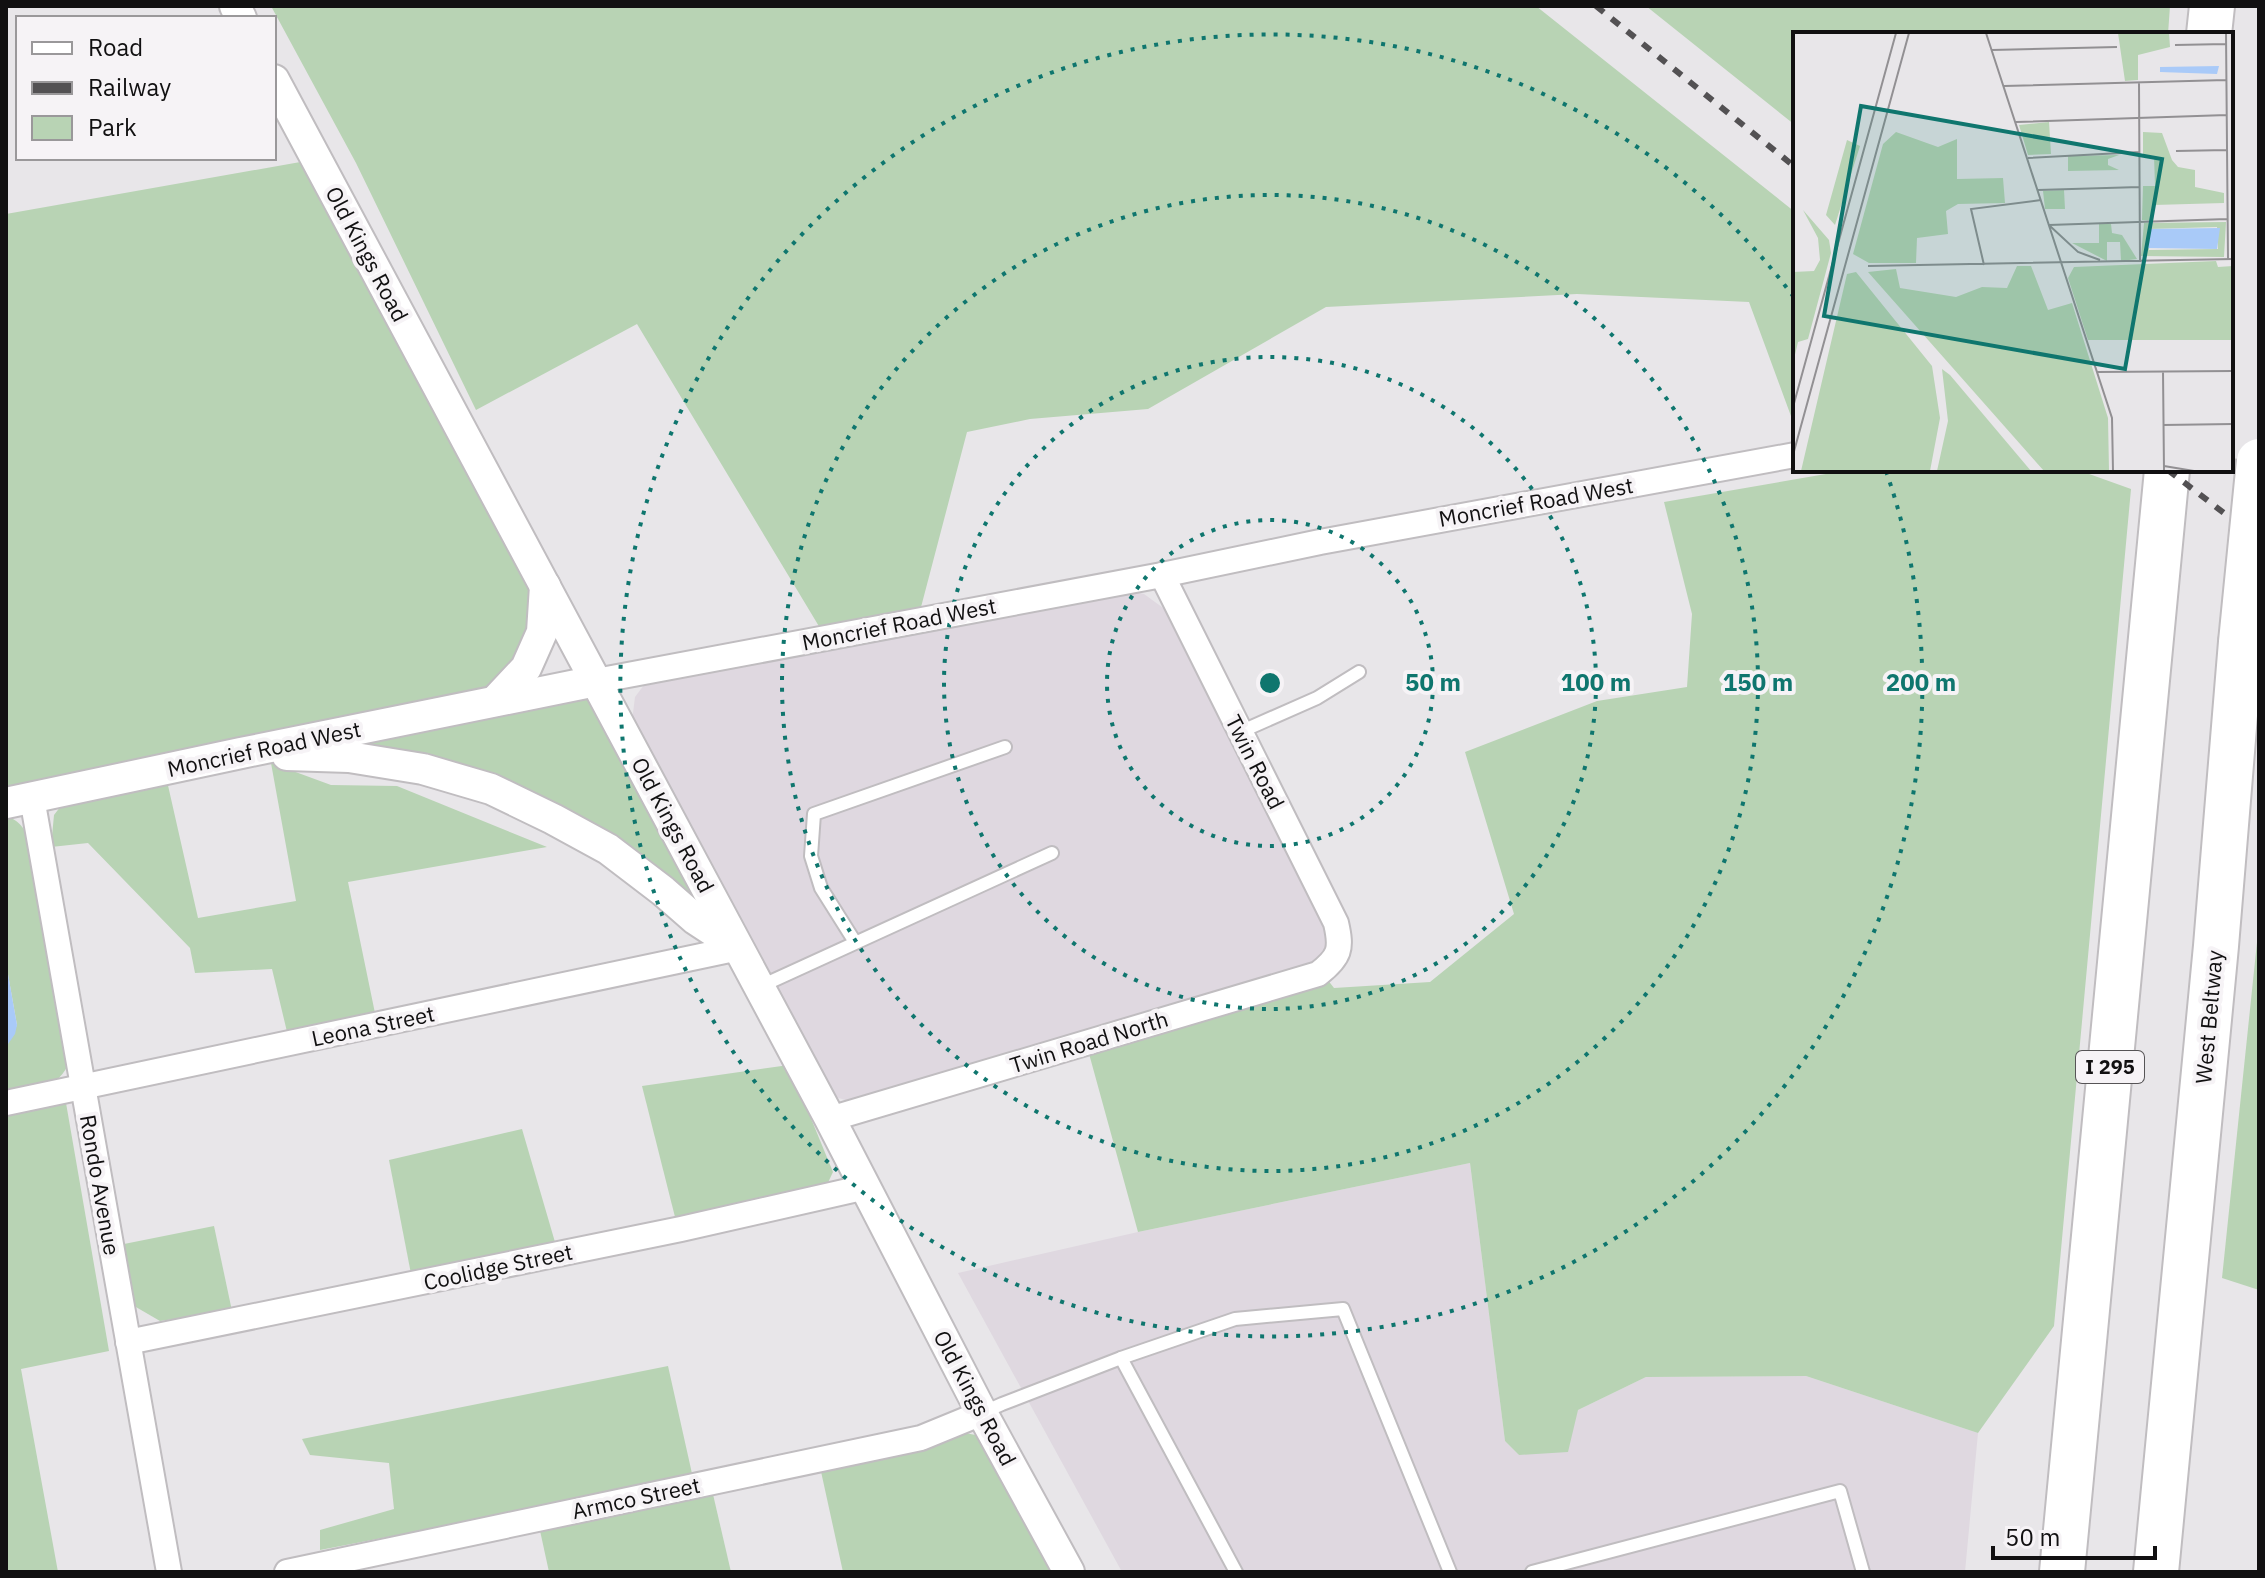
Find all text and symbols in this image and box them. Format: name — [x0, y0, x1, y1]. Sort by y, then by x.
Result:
legend — [16, 16, 276, 160]
text: Road — [88, 31, 143, 63]
inset map — [1793, 32, 2233, 472]
text: Railway — [88, 71, 171, 103]
text: Park — [88, 111, 137, 143]
street label: Old Kings Road — [320, 181, 415, 327]
street label: Moncrief Road West — [1436, 470, 1635, 533]
street label: Moncrief Road West — [799, 590, 998, 657]
text: 50 m — [1405, 666, 1461, 698]
text: 100 m — [1561, 666, 1631, 698]
text: 150 m — [1723, 666, 1793, 698]
text: 200 m — [1886, 666, 1956, 698]
centre of rings — [1256, 669, 1284, 697]
street label: Twin Road — [1219, 710, 1292, 814]
street label: Moncrief Road West — [164, 714, 363, 783]
street label: Old Kings Road — [626, 752, 721, 898]
street label: West Beltway — [2188, 949, 2229, 1085]
street label: Leona Street — [309, 998, 437, 1053]
street label: Twin Road North — [1006, 1004, 1171, 1079]
road number: I 295 — [2076, 1051, 2144, 1083]
street label: Rondo Avenue — [74, 1112, 127, 1257]
street label: Coolidge Street — [421, 1237, 575, 1296]
street label: Old Kings Road — [928, 1325, 1023, 1471]
street label: Armco Street — [569, 1470, 703, 1525]
scale bar — [1993, 1510, 2155, 1560]
text: 50 m — [2005, 1521, 2060, 1553]

